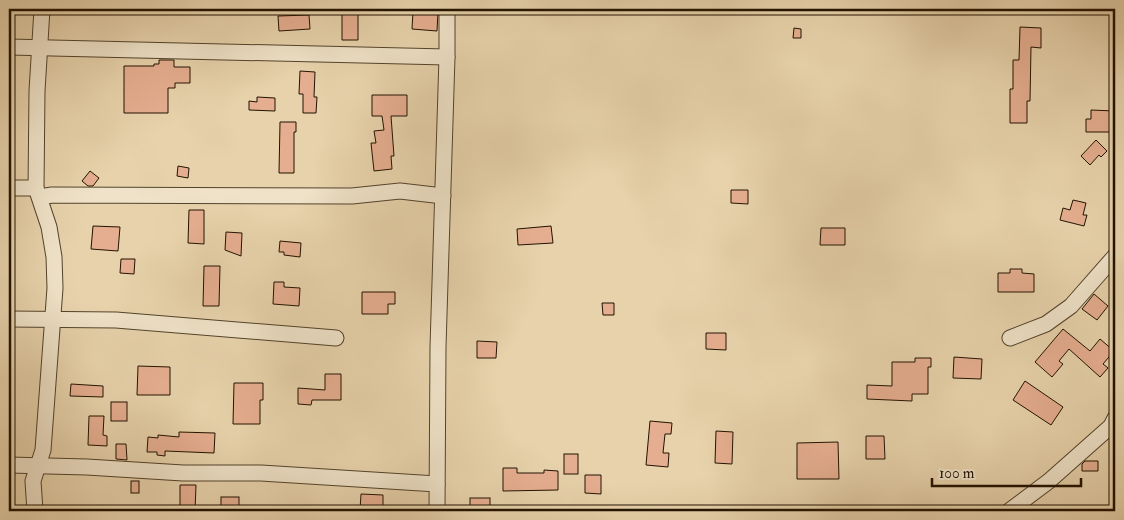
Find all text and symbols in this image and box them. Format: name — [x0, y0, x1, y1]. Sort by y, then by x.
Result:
scale bar — [932, 455, 1080, 487]
text: 100 m — [939, 464, 975, 483]

